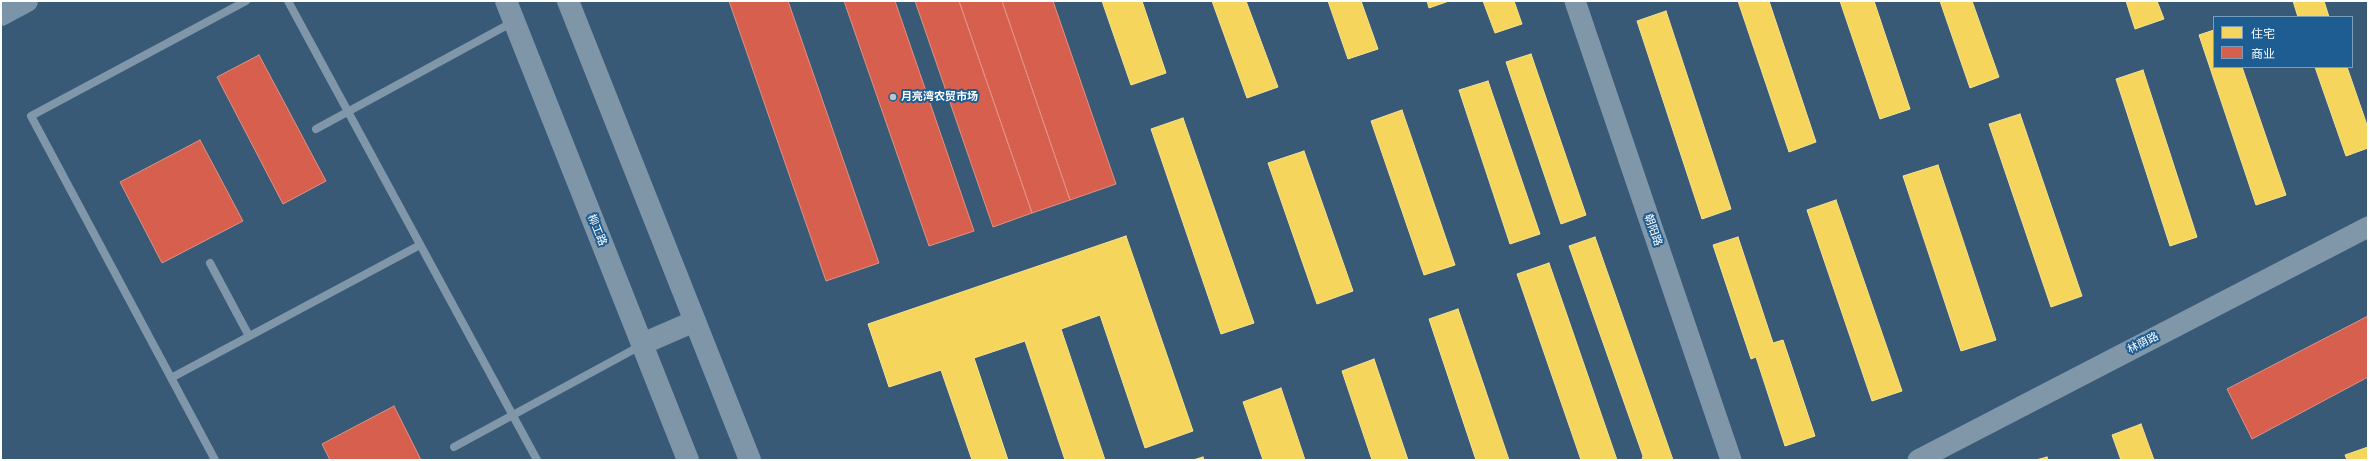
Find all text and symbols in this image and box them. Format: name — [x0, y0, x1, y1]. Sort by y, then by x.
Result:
legend — [2213, 16, 2353, 68]
text: 住宅 — [2251, 26, 2275, 41]
text: 商业 — [2251, 46, 2275, 61]
place label: 月亮湾农贸市场 — [901, 90, 978, 104]
marker: 月亮湾农贸市场 — [888, 92, 898, 102]
street label: 柳工路 — [585, 212, 609, 248]
street label: 朝阳路 — [1641, 212, 1665, 248]
street label: 林荫路 — [2125, 330, 2161, 356]

